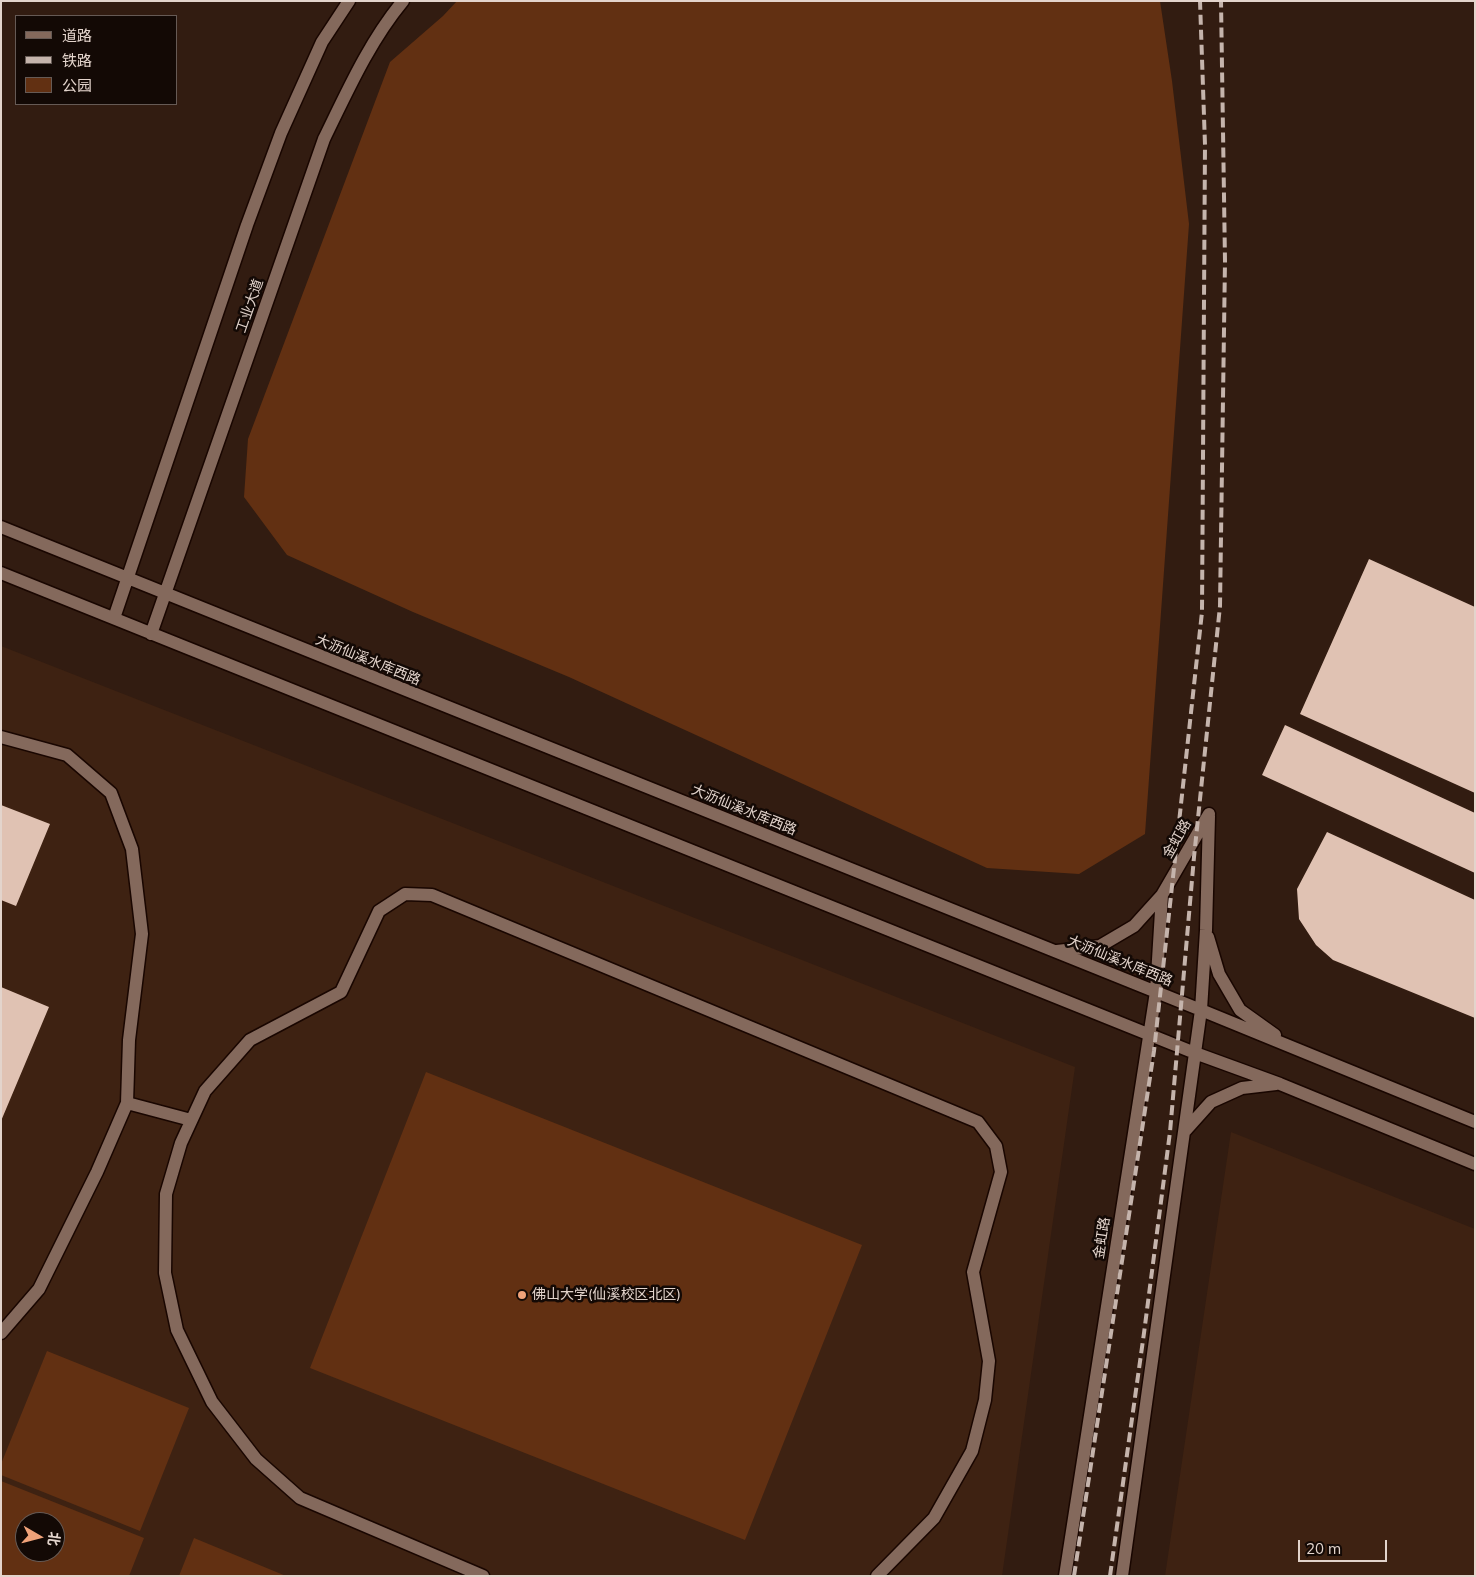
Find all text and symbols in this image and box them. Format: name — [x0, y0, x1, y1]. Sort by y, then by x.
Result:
legend — [15, 15, 178, 105]
text: 道路 — [62, 26, 92, 45]
text: 铁路 — [62, 51, 92, 70]
text: 公园 — [62, 76, 92, 95]
street label: 工业大道 — [233, 277, 267, 335]
street label: 大沥仙溪水库西路 — [313, 631, 423, 689]
street label: 大沥仙溪水库西路 — [689, 781, 799, 839]
street label: 金虹路 — [1159, 817, 1195, 861]
street label: 大沥仙溪水库西路 — [1065, 932, 1175, 990]
street label: 金虹路 — [1090, 1216, 1114, 1260]
place label: 佛山大学(仙溪校区北区) — [532, 1287, 681, 1303]
marker: 佛山大学(仙溪校区北区) — [516, 1289, 528, 1301]
north arrow — [15, 1512, 65, 1562]
scale bar — [1301, 1530, 1390, 1562]
text: 北 — [44, 1531, 64, 1547]
text: 20 m — [1306, 1539, 1341, 1558]

